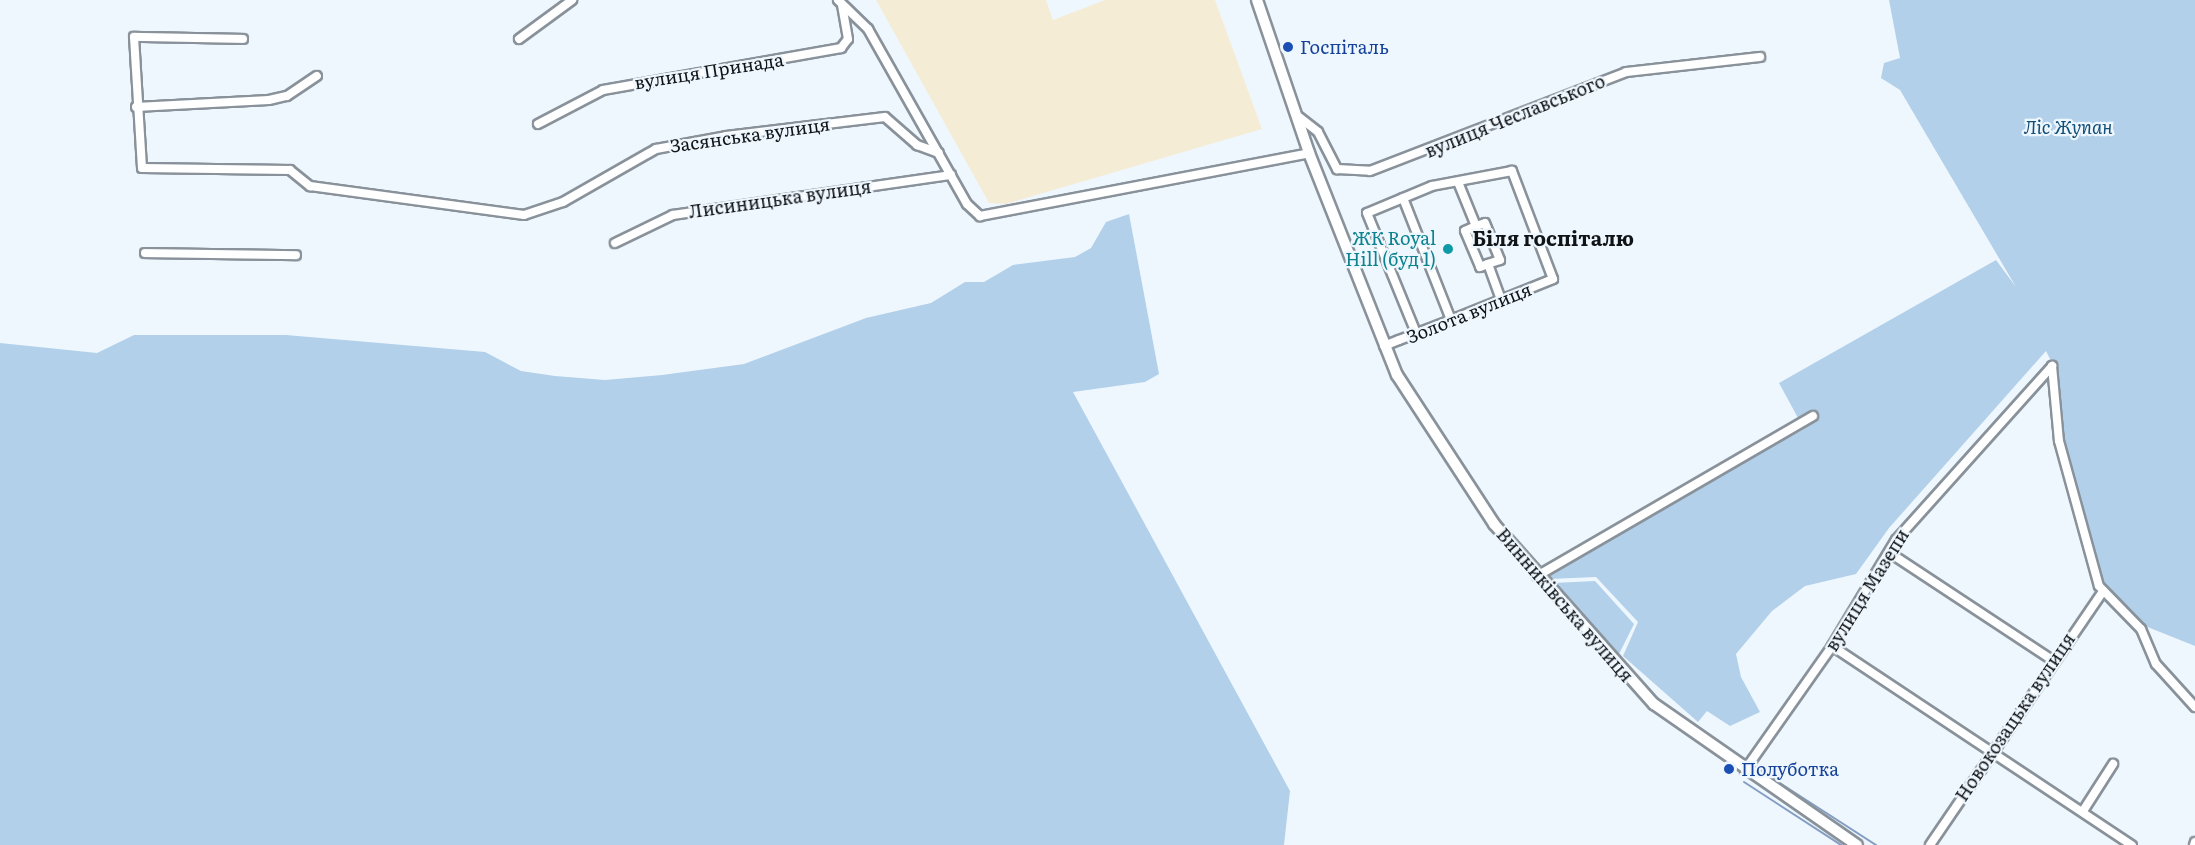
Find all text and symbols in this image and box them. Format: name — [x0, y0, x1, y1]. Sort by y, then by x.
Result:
place label: Госпіталь — [1300, 36, 1389, 58]
marker: Госпіталь — [1281, 40, 1295, 54]
street label: вулиця Принада — [633, 49, 785, 93]
street label: вулиця Чеславського — [1422, 70, 1608, 162]
street label: Засянська вулиця — [669, 113, 831, 157]
park label: Ліс Жупан — [2024, 116, 2112, 138]
street label: Лисиницька вулиця — [687, 175, 873, 223]
district label: Біля госпіталю — [1472, 225, 1634, 249]
place label: ЖК Royal Hill (буд 1) — [1345, 228, 1436, 270]
marker: ЖК Royal Hill (буд 1) — [1441, 242, 1455, 256]
street label: Золота вулиця — [1403, 278, 1535, 348]
street label: Винниківська вулиця — [1492, 524, 1638, 686]
street label: вулиця Мазепи — [1821, 525, 1913, 655]
street label: Новокозацька вулиця — [1951, 629, 2079, 805]
place label: Полуботка — [1741, 758, 1839, 780]
marker: Полуботка — [1722, 762, 1736, 776]

